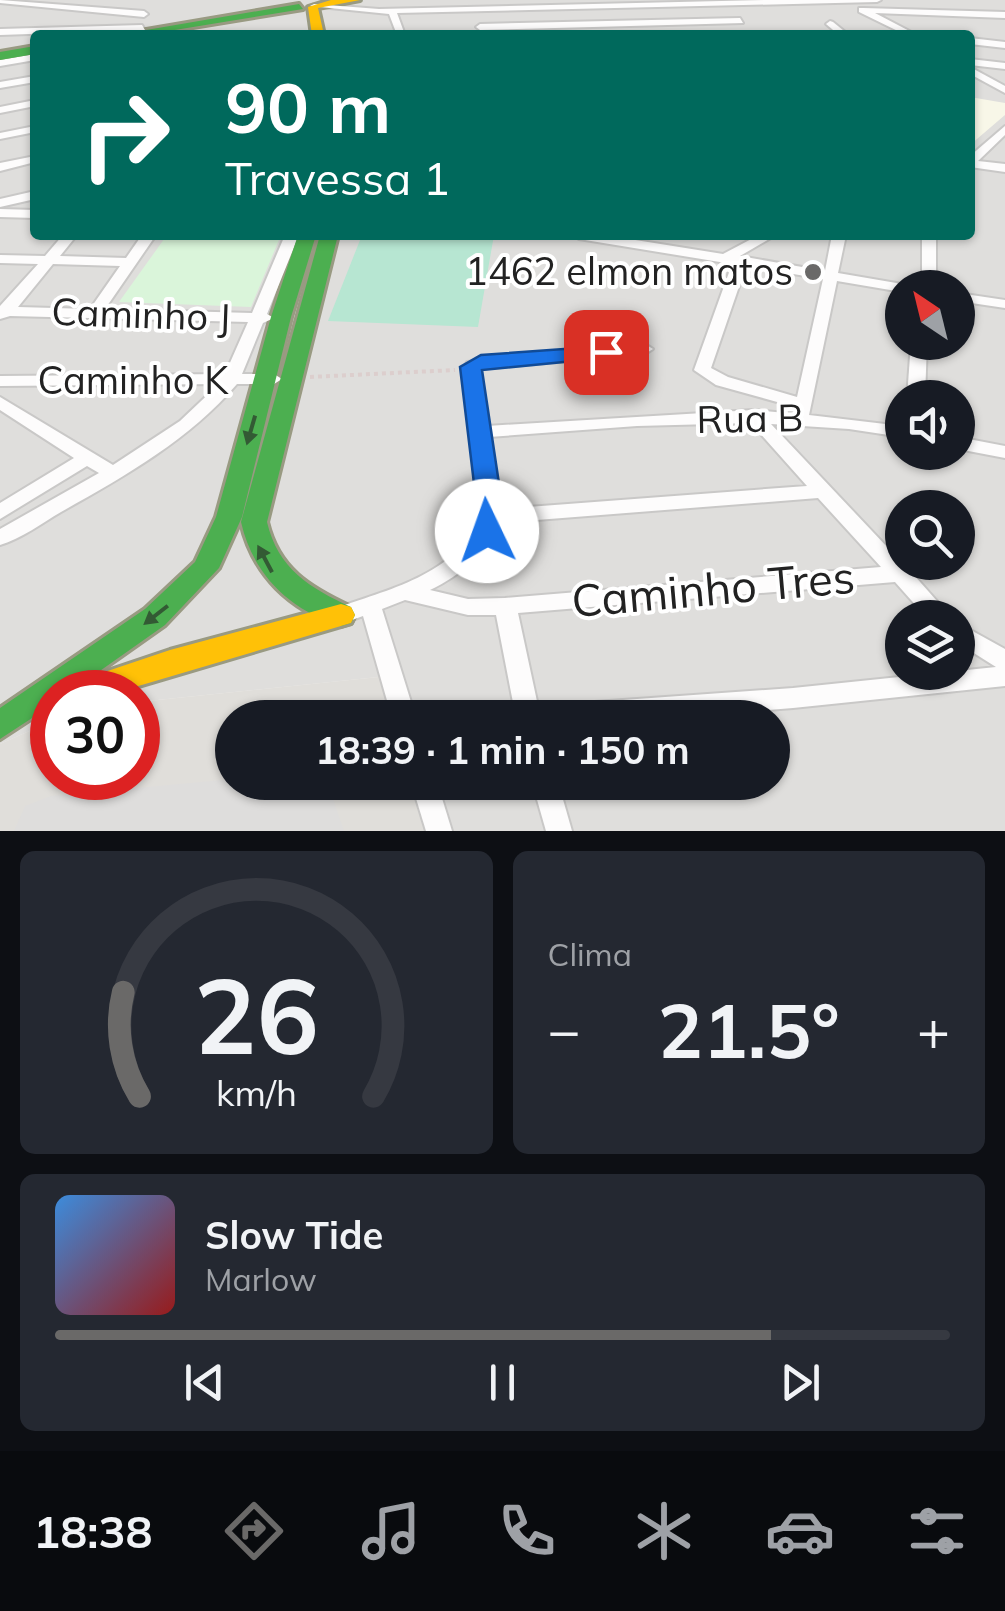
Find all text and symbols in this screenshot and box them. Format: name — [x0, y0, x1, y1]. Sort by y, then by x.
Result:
text: 90 m — [225, 63, 391, 151]
icon: right — [60, 70, 190, 200]
text: Travessa 1 — [225, 150, 450, 206]
place label: 1462 elmon matos — [465, 247, 793, 295]
marker: 1462 elmon matos — [802, 261, 824, 283]
north arrow — [885, 270, 975, 360]
map controls — [885, 270, 975, 690]
street label: Caminho J — [51, 287, 231, 341]
pin — [564, 310, 649, 395]
icon: arrive — [579, 325, 634, 380]
street label: Caminho K — [38, 356, 229, 404]
button: sound — [885, 380, 975, 470]
street label: Rua B — [696, 393, 804, 443]
one-way arrow — [243, 414, 259, 445]
position arrow — [435, 479, 539, 583]
button: search — [885, 490, 975, 580]
one-way arrow — [257, 545, 274, 574]
street label: Caminho Tres — [569, 548, 857, 628]
button: layers — [885, 600, 975, 690]
one-way arrow — [143, 604, 169, 625]
speed limit sign: 30 — [30, 670, 160, 800]
text: 18:39 · 1 min · 150 m — [315, 726, 690, 774]
text: Clima — [548, 934, 632, 974]
text: 26 — [194, 949, 319, 1080]
text: 21.5° — [658, 983, 840, 1077]
text: − — [548, 995, 581, 1064]
text: + — [917, 995, 950, 1064]
text: km/h — [216, 1070, 297, 1115]
text: Slow Tide — [205, 1211, 383, 1259]
text: Marlow — [205, 1259, 317, 1299]
icon: previous — [177, 1355, 232, 1410]
icon: pause — [475, 1355, 530, 1410]
icon: next — [773, 1355, 828, 1410]
icon: directions — [219, 1496, 289, 1566]
icon: music — [356, 1496, 426, 1566]
icon: phone — [492, 1496, 562, 1566]
icon: climate — [629, 1496, 699, 1566]
icon: car — [765, 1496, 835, 1566]
icon: filters — [902, 1496, 972, 1566]
text: 18:38 — [33, 1503, 152, 1559]

